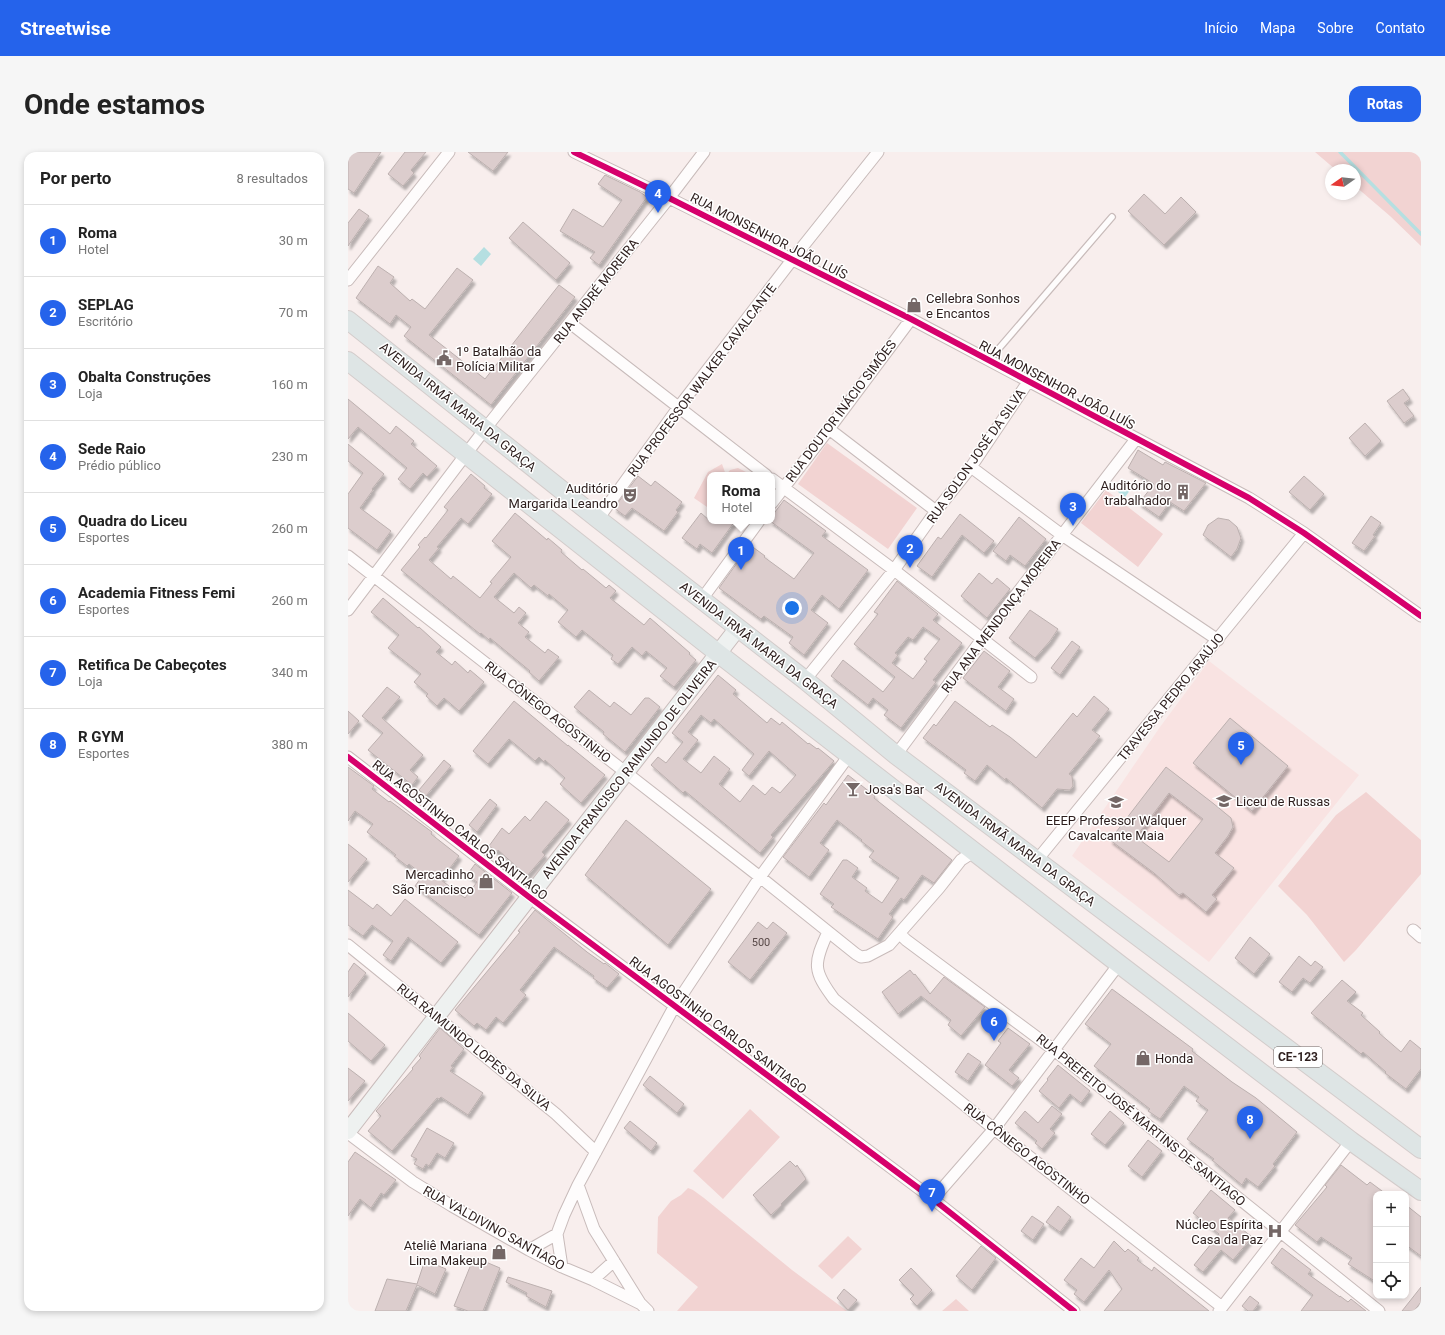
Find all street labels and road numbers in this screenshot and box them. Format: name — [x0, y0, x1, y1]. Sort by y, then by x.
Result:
street label: RUA MONSENHOR JOÃO LUÍS — [688, 189, 851, 282]
street label: RUA ANDRÉ MOREIRA — [550, 235, 642, 346]
street label: RUA PROFESSOR WALKER CAVALCANTE — [625, 281, 779, 479]
street label: RUA DOUTOR INÁCIO SIMÕES — [782, 336, 899, 485]
street label: RUA MONSENHOR JOÃO LUÍS — [977, 337, 1138, 433]
street label: AVENIDA IRMÃ MARIA DA GRAÇA — [377, 338, 540, 475]
street label: RUA SOLON JOSÉ DA SILVA — [924, 385, 1029, 526]
street label: RUA ANA MENDONÇA MOREIRA — [938, 536, 1064, 696]
street label: AVENIDA IRMÃ MARIA DA GRAÇA — [677, 578, 842, 712]
street label: TRAVESSA PEDRO ARAÚJO — [1115, 630, 1227, 764]
street label: AVENIDA FRANCISCO RAIMUNDO DE OLIVEIRA — [539, 656, 720, 882]
street label: RUA CÔNEGO AGOSTINHO — [482, 658, 614, 766]
street label: RUA AGOSTINHO CARLOS SANTIAGO — [369, 757, 551, 903]
street label: AVENIDA IRMÃ MARIA DA GRAÇA — [932, 778, 1099, 910]
street label: RUA AGOSTINHO CARLOS SANTIAGO — [626, 953, 810, 1097]
street label: RUA RAIMUNDO LOPES DA SILVA — [394, 980, 554, 1114]
street label: RUA PREFEITO JOSÉ MARTINS DE SANTIAGO — [1033, 1031, 1249, 1209]
road number: CE-123 — [1274, 1047, 1322, 1067]
street label: RUA CÔNEGO AGOSTINHO — [961, 1100, 1093, 1208]
street label: RUA VALDIVINO SANTIAGO — [421, 1183, 567, 1273]

